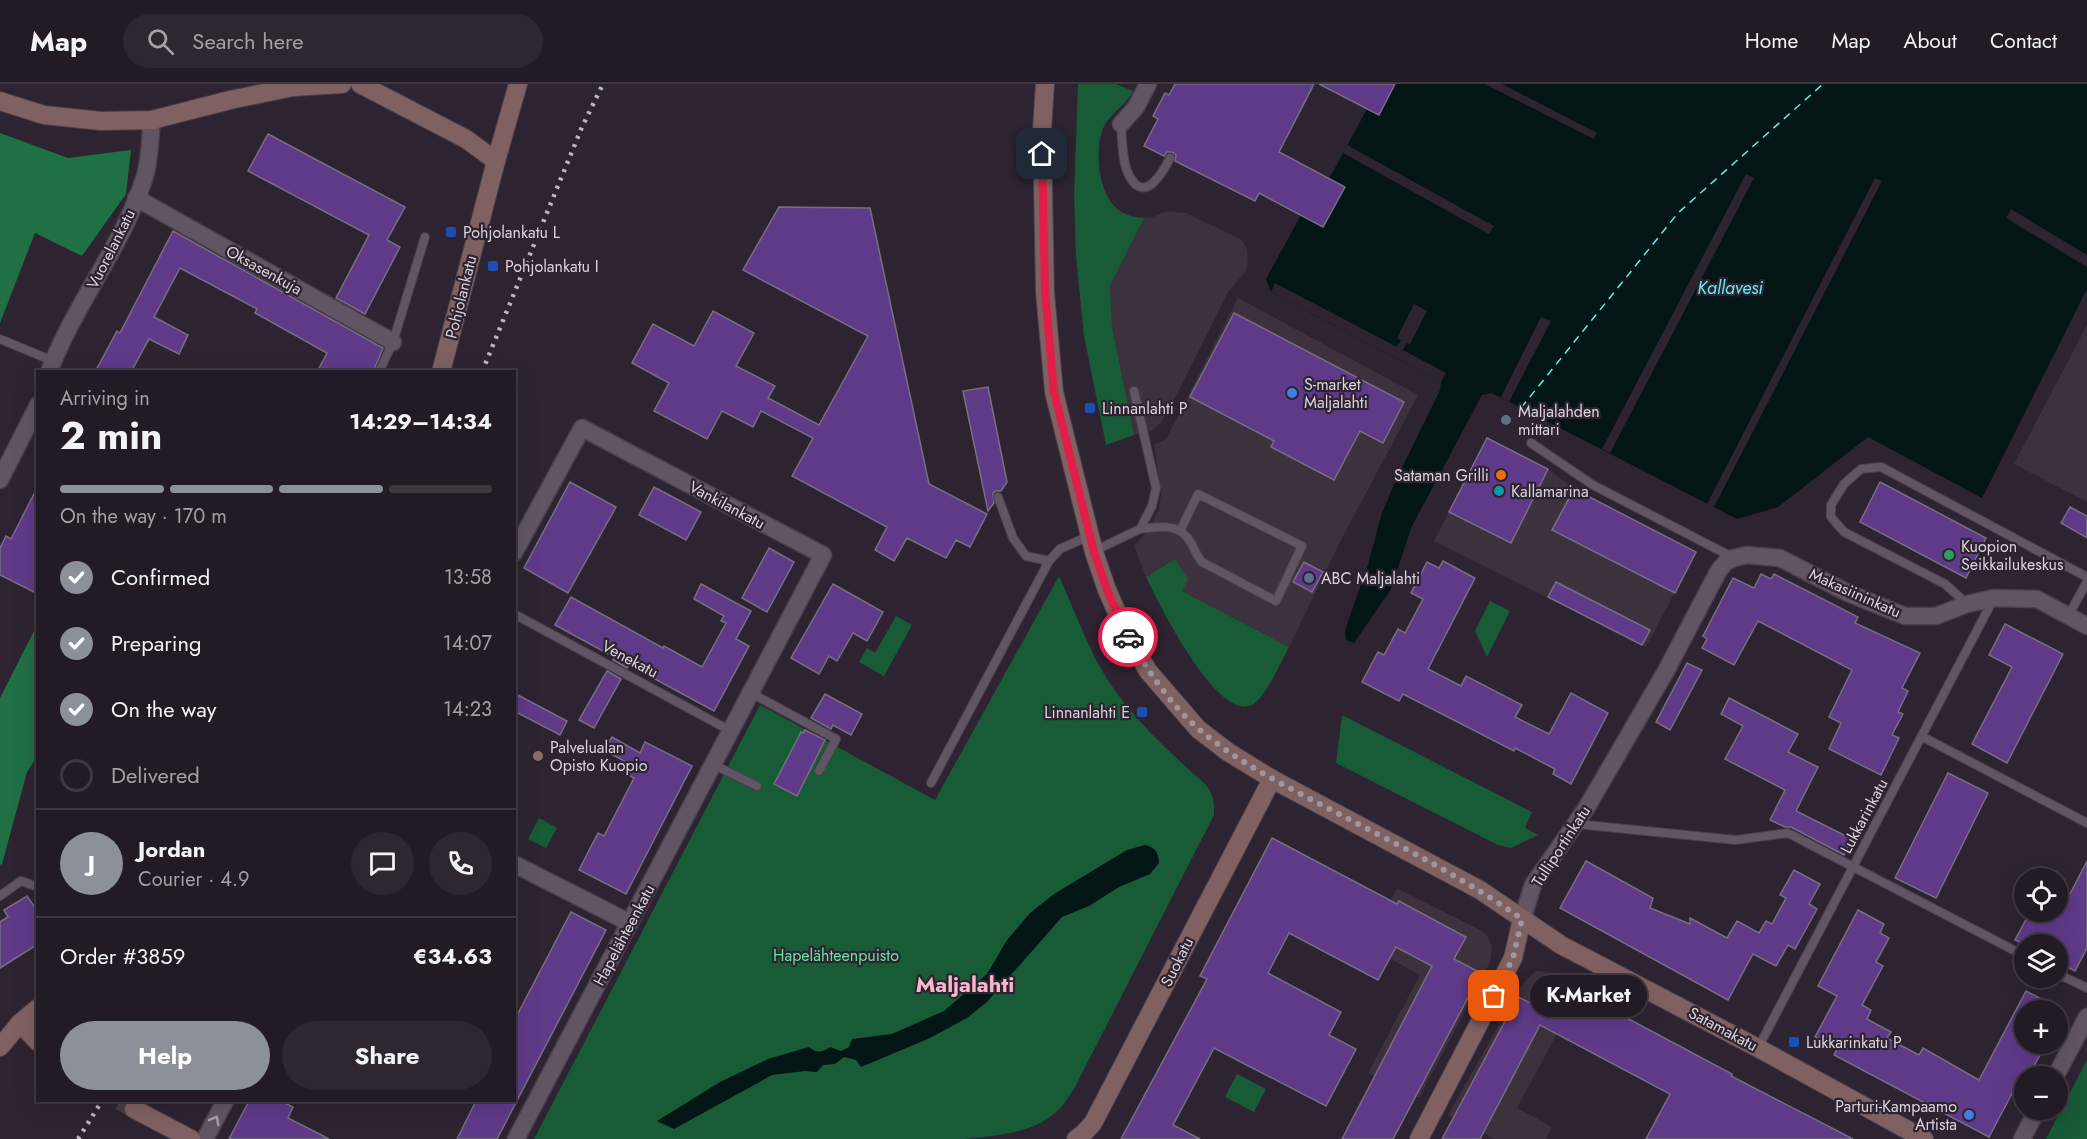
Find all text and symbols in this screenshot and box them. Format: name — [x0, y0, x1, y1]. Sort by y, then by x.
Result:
search box — [123, 14, 543, 68]
text: Map — [30, 21, 87, 62]
icon: search — [144, 25, 177, 58]
text: Search here — [192, 25, 304, 57]
text: Home — [1745, 26, 1798, 56]
text: Map — [1831, 26, 1871, 56]
text: About — [1904, 26, 1957, 56]
text: Contact — [1990, 26, 2057, 56]
pin — [1016, 128, 1067, 179]
icon: home — [1025, 137, 1058, 170]
street label: Vuorelankatu — [81, 205, 141, 293]
place label: Pohjolankatu L — [463, 221, 561, 244]
marker: Pohjolankatu L — [444, 225, 458, 239]
street label: Oksasenkuja — [222, 240, 306, 300]
street label: Pohjolankatu — [440, 253, 482, 341]
place label: Pohjolankatu I — [505, 255, 599, 278]
marker: Pohjolankatu I — [486, 259, 500, 273]
water label: Kallavesi — [1697, 275, 1763, 301]
place label: S-market Maljalahti — [1304, 373, 1368, 414]
text: Arriving in — [60, 384, 150, 413]
marker: S-market Maljalahti — [1285, 386, 1299, 400]
place label: Linnanlahti P — [1102, 397, 1188, 420]
place label: Maljalahden mittari — [1518, 400, 1600, 441]
marker: Linnanlahti P — [1083, 401, 1097, 415]
text: 14:29–14:34 — [349, 405, 492, 437]
text: 2 min — [60, 407, 162, 464]
marker: Maljalahden mittari — [1499, 413, 1513, 427]
place label: Sataman Grilli — [1394, 464, 1489, 487]
marker: Sataman Grilli — [1494, 468, 1508, 482]
street label: Vankilankatu — [685, 475, 769, 535]
place label: Kallamarina — [1511, 480, 1589, 503]
marker: Kallamarina — [1492, 484, 1506, 498]
text: On the way · 170 m — [60, 502, 227, 531]
place label: Kuopion Seikkailukeskus — [1961, 535, 2063, 576]
marker: Kuopion Seikkailukeskus — [1942, 548, 1956, 562]
icon: check — [60, 561, 93, 594]
text: Confirmed — [111, 561, 210, 593]
text: 13:58 — [444, 563, 492, 592]
street label: Makasiininkatu — [1806, 563, 1904, 623]
place label: ABC Maljalahti — [1321, 567, 1420, 590]
marker: ABC Maljalahti — [1302, 571, 1316, 585]
courier — [1098, 607, 1158, 667]
icon: car — [1112, 621, 1145, 654]
icon: check — [60, 627, 93, 660]
text: Preparing — [111, 627, 202, 659]
text: 14:07 — [443, 629, 492, 658]
street label: Venekatu — [598, 634, 662, 684]
icon: check — [60, 693, 93, 726]
text: On the way — [111, 693, 216, 725]
text: 14:23 — [443, 695, 492, 724]
place label: Linnanlahti E — [1044, 701, 1130, 724]
marker: Linnanlahti E — [1135, 705, 1149, 719]
place label: Palvelualan Opisto Kuopio — [550, 736, 648, 777]
marker: Palvelualan Opisto Kuopio — [531, 749, 545, 763]
text: Delivered — [111, 759, 200, 791]
street label: Lukkarinkatu — [1835, 774, 1893, 858]
street label: Tulliportinkatu — [1526, 801, 1596, 891]
button: chat — [351, 832, 414, 895]
button: phone — [429, 832, 492, 895]
text: Jordan — [138, 833, 205, 865]
text: J — [88, 847, 95, 879]
text: Courier · 4.9 — [138, 865, 250, 894]
map controls — [2014, 868, 2068, 1120]
button: locate — [2014, 868, 2068, 922]
street label: Hapelähteenkatu — [588, 880, 660, 990]
street label: Suokatu — [1155, 933, 1199, 991]
button: layers — [2014, 934, 2068, 988]
text: Order #3859 — [60, 940, 185, 972]
text: €34.63 — [413, 940, 492, 972]
park label: Hapelähteenpuisto — [773, 944, 899, 967]
district label: Maljalahti — [916, 968, 1014, 1000]
pin — [1468, 970, 1519, 1021]
callout: K-Market — [1530, 975, 1647, 1017]
icon: bag — [1477, 979, 1510, 1012]
text: K-Market — [1546, 981, 1631, 1010]
button: + — [2014, 1000, 2068, 1054]
street label: Satamakatu — [1684, 1001, 1762, 1057]
button: Help — [60, 1021, 270, 1090]
button: Share — [282, 1021, 492, 1090]
place label: Lukkarinkatu P — [1806, 1031, 1902, 1054]
marker: Lukkarinkatu P — [1787, 1035, 1801, 1049]
button: − — [2014, 1066, 2068, 1120]
place label: Parturi-Kampaamo Artista — [1835, 1095, 1957, 1136]
marker: Parturi-Kampaamo Artista — [1962, 1108, 1976, 1122]
one-way arrow — [208, 1116, 219, 1126]

